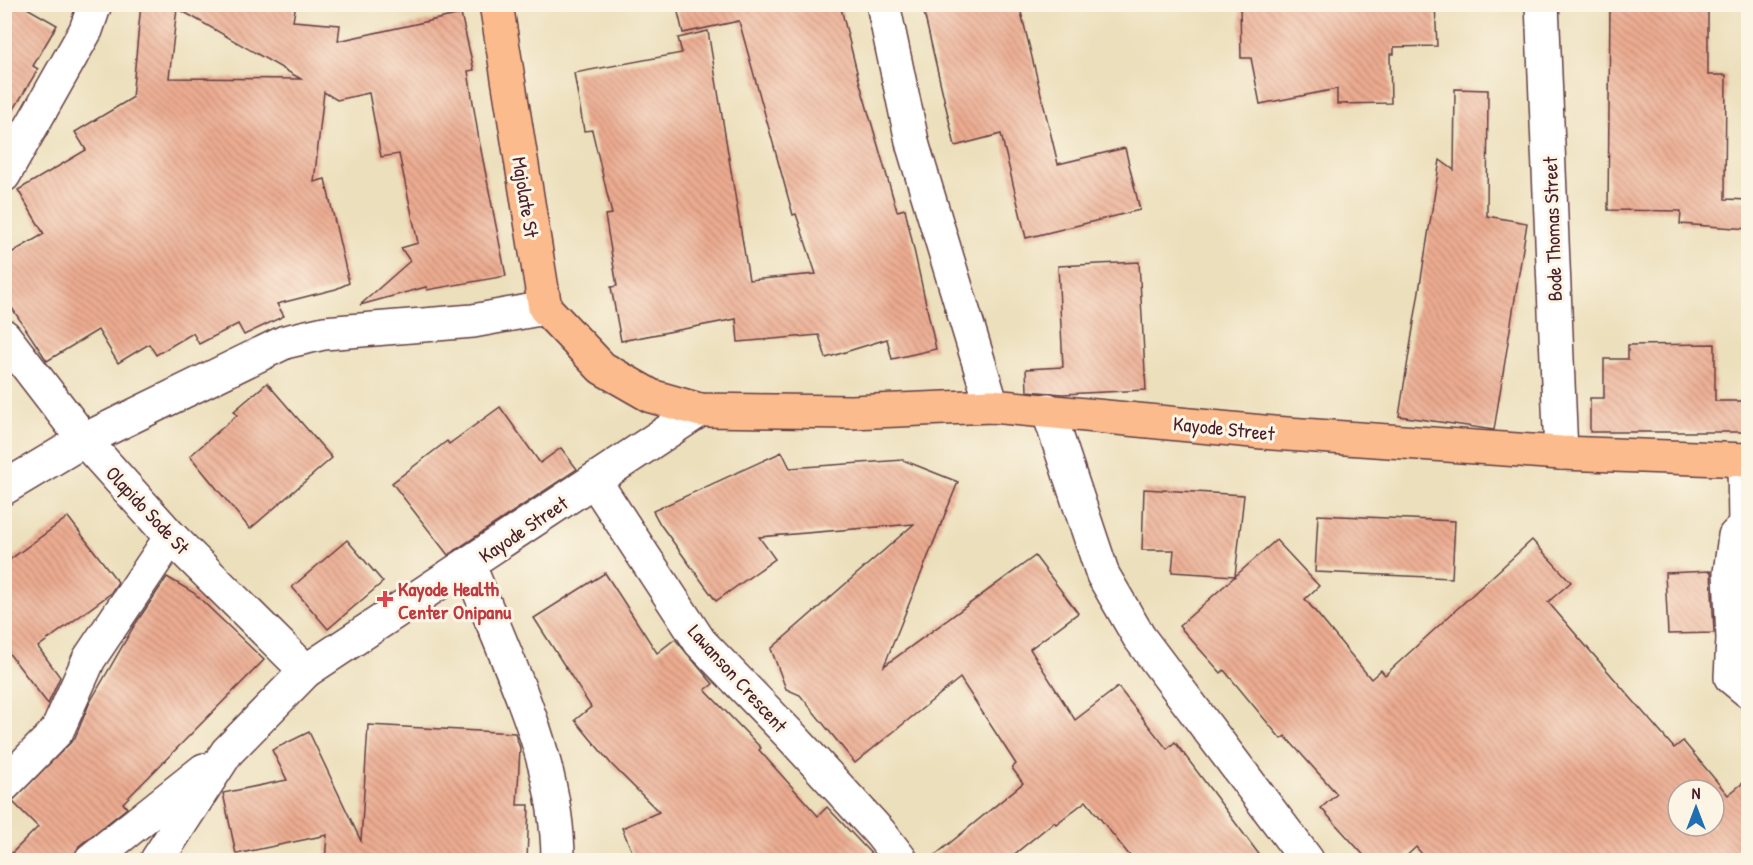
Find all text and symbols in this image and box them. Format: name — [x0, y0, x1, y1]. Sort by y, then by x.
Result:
street label: Majolate St — [506, 155, 546, 240]
street label: Bode Thomas Street — [1536, 155, 1568, 302]
street label: Kayode Street — [1172, 409, 1277, 447]
street label: Olapido Sode St — [100, 460, 197, 561]
street label: Kayode Street — [473, 489, 574, 569]
place label: Kayode Health Center Onipanu — [398, 575, 512, 626]
marker: Kayode Health Center Onipanu — [376, 590, 394, 608]
street label: Lawanson Crescent — [682, 618, 795, 739]
north arrow — [1666, 778, 1726, 838]
text: N — [1692, 782, 1701, 804]

